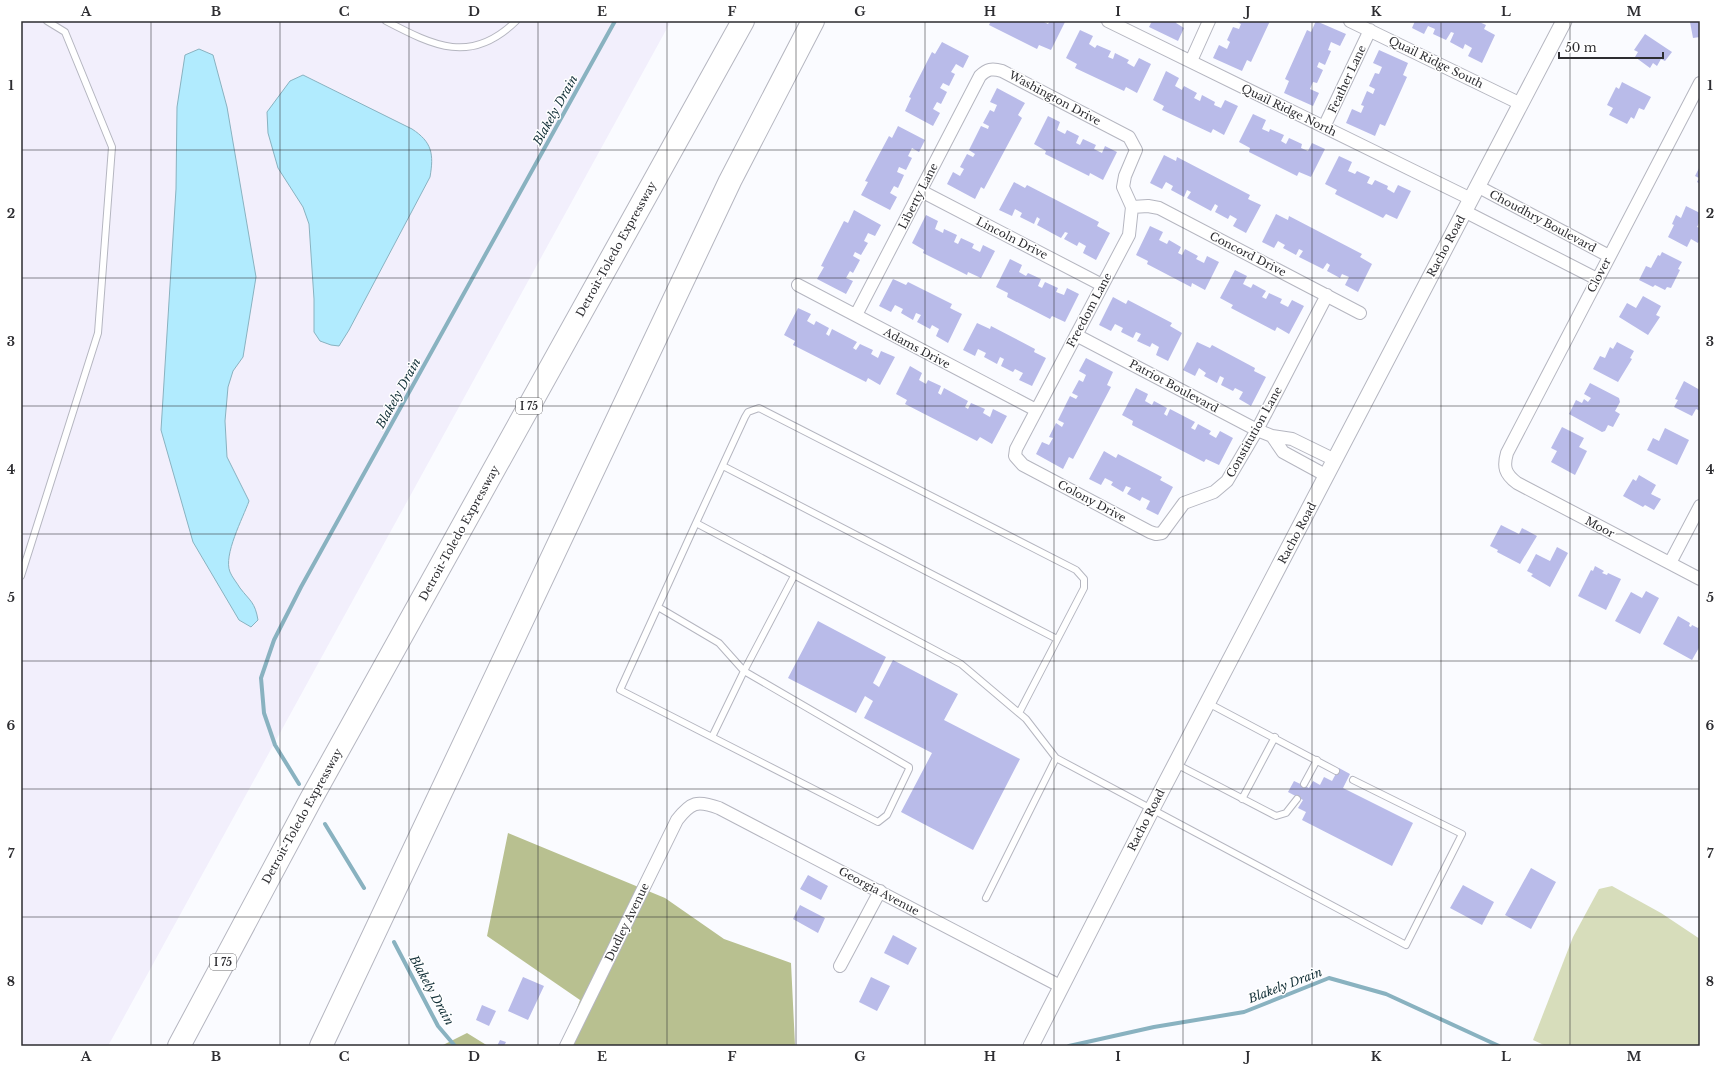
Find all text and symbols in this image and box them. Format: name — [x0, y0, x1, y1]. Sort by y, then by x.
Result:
text: A — [80, 3, 92, 20]
text: B — [211, 3, 221, 20]
text: C — [339, 3, 350, 20]
text: D — [468, 3, 480, 20]
text: E — [597, 3, 607, 20]
text: F — [728, 3, 737, 20]
text: G — [854, 3, 866, 20]
text: H — [984, 3, 996, 20]
text: I — [1115, 3, 1121, 20]
text: J — [1242, 3, 1251, 20]
text: K — [1371, 3, 1382, 20]
text: L — [1501, 3, 1511, 20]
text: M — [1627, 3, 1642, 20]
street label: Quail Ridge South — [1386, 33, 1486, 91]
scale bar — [1559, 34, 1663, 60]
text: 50 m — [1565, 40, 1597, 55]
street label: Feather Lane — [1325, 43, 1369, 115]
street label: Washington Drive — [1006, 67, 1103, 128]
water label: Blakely Drain — [529, 72, 581, 149]
text: 1 — [8, 77, 14, 94]
text: 1 — [1707, 77, 1713, 94]
street label: Quail Ridge North — [1239, 81, 1339, 139]
street label: Liberty Lane — [895, 161, 941, 231]
street label: Detroit-Toledo Expressway — [573, 179, 659, 319]
street label: Choudhry Boulevard — [1487, 187, 1599, 255]
text: 2 — [7, 205, 15, 222]
text: 2 — [1706, 205, 1714, 222]
street label: Racho Road — [1424, 212, 1468, 279]
street label: Lincoln Drive — [974, 214, 1050, 262]
street label: Concord Drive — [1207, 229, 1289, 279]
street label: Clover — [1584, 255, 1614, 295]
street label: Freedom Lane — [1063, 270, 1115, 350]
street label: Adams Drive — [880, 324, 953, 371]
text: 3 — [7, 333, 15, 350]
text: 3 — [1706, 333, 1714, 350]
water label: Blakely Drain — [372, 355, 424, 432]
street label: Patriot Boulevard — [1127, 357, 1222, 416]
street label: Constitution Lane — [1223, 384, 1285, 480]
road number: I 75 — [516, 398, 542, 414]
text: 4 — [7, 461, 16, 478]
text: 4 — [1706, 461, 1715, 478]
street label: Detroit-Toledo Expressway — [416, 463, 502, 603]
street label: Colony Drive — [1055, 477, 1129, 525]
street label: Racho Road — [1275, 499, 1319, 566]
street label: Moor — [1583, 513, 1618, 541]
text: 5 — [7, 589, 15, 606]
text: 5 — [1706, 589, 1714, 606]
text: 6 — [7, 717, 16, 734]
text: 6 — [1706, 717, 1715, 734]
street label: Detroit-Toledo Expressway — [259, 746, 345, 886]
street label: Racho Road — [1124, 786, 1168, 853]
text: 7 — [8, 845, 15, 862]
text: 7 — [1707, 845, 1714, 862]
street label: Georgia Avenue — [836, 864, 922, 918]
street label: Dudley Avenue — [602, 880, 652, 964]
water label: Blakely Drain — [406, 951, 458, 1028]
road number: I 75 — [210, 954, 236, 970]
water label: Blakely Drain — [1245, 964, 1324, 1006]
text: 8 — [7, 973, 15, 990]
text: 8 — [1706, 973, 1714, 990]
text: A — [80, 1048, 92, 1065]
text: B — [211, 1048, 221, 1065]
text: C — [339, 1048, 350, 1065]
text: D — [468, 1048, 480, 1065]
text: E — [597, 1048, 607, 1065]
text: F — [728, 1048, 737, 1065]
text: G — [854, 1048, 866, 1065]
text: H — [984, 1048, 996, 1065]
text: I — [1115, 1048, 1121, 1065]
text: J — [1242, 1048, 1251, 1065]
text: K — [1371, 1048, 1382, 1065]
text: L — [1501, 1048, 1511, 1065]
text: M — [1627, 1048, 1642, 1065]

